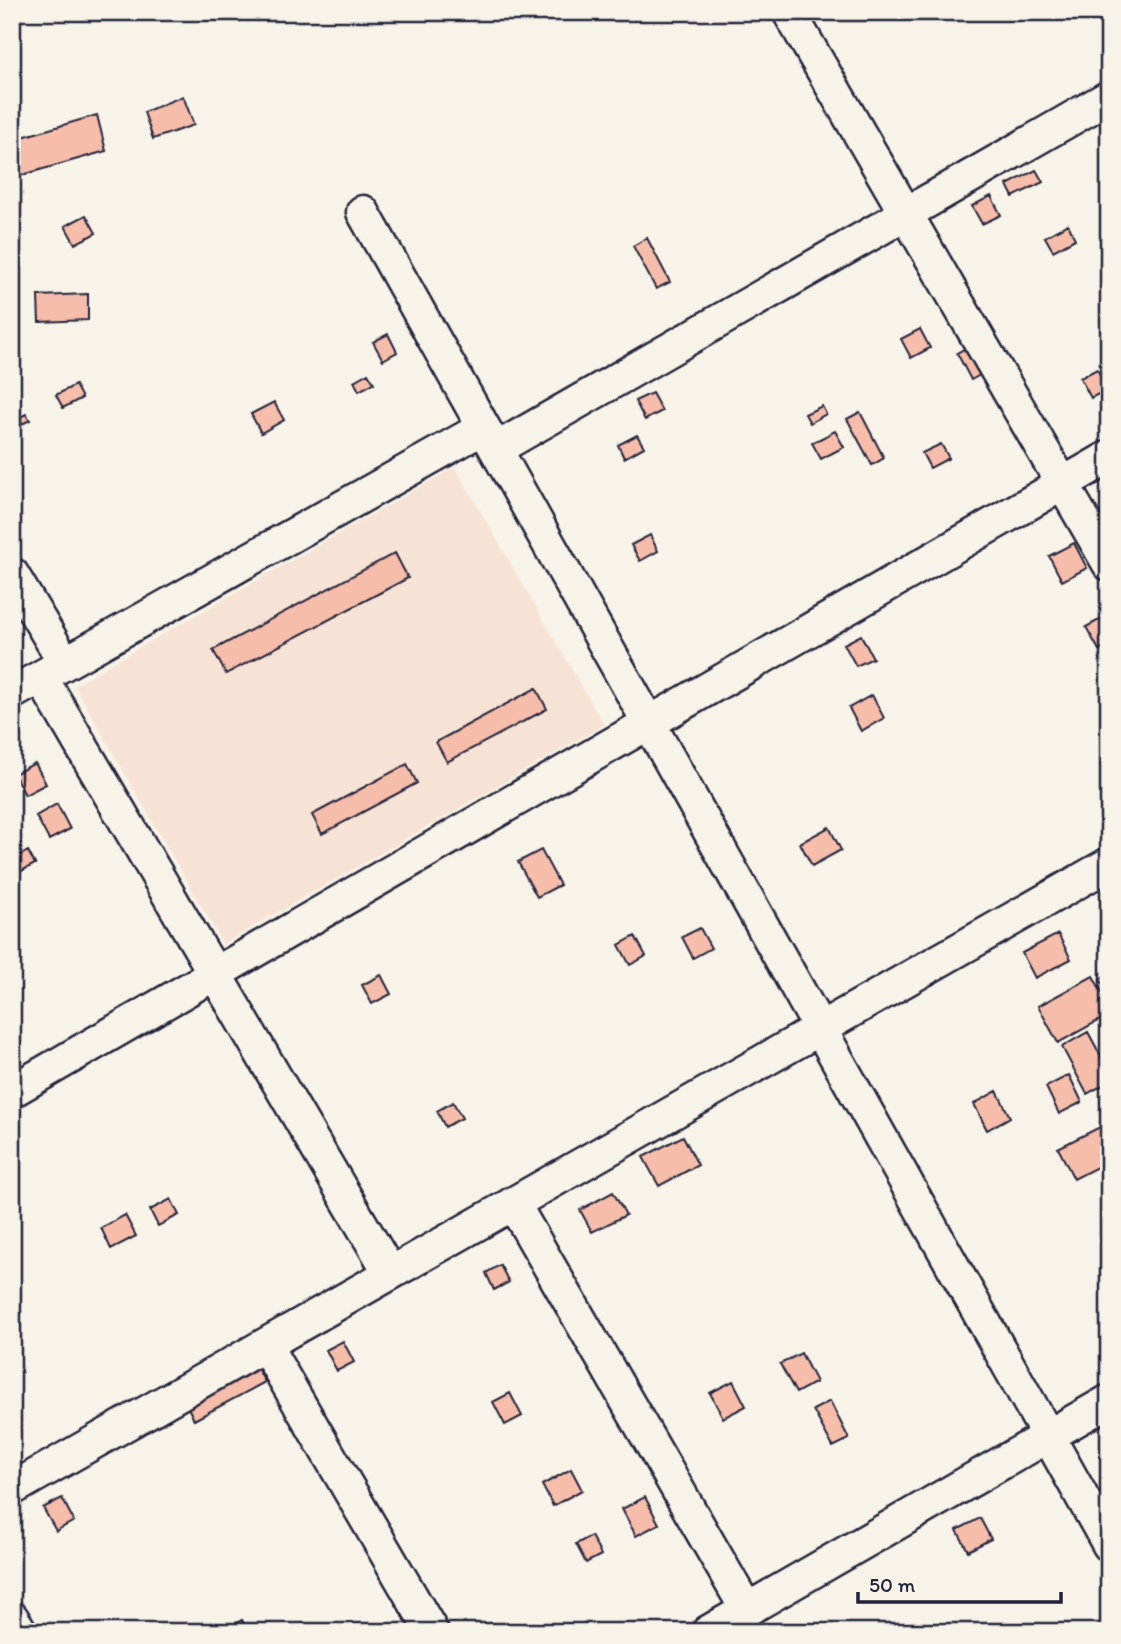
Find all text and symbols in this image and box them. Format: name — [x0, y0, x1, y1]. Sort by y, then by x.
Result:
scale bar — [858, 1560, 1062, 1604]
text: 50 m — [869, 1572, 916, 1597]

